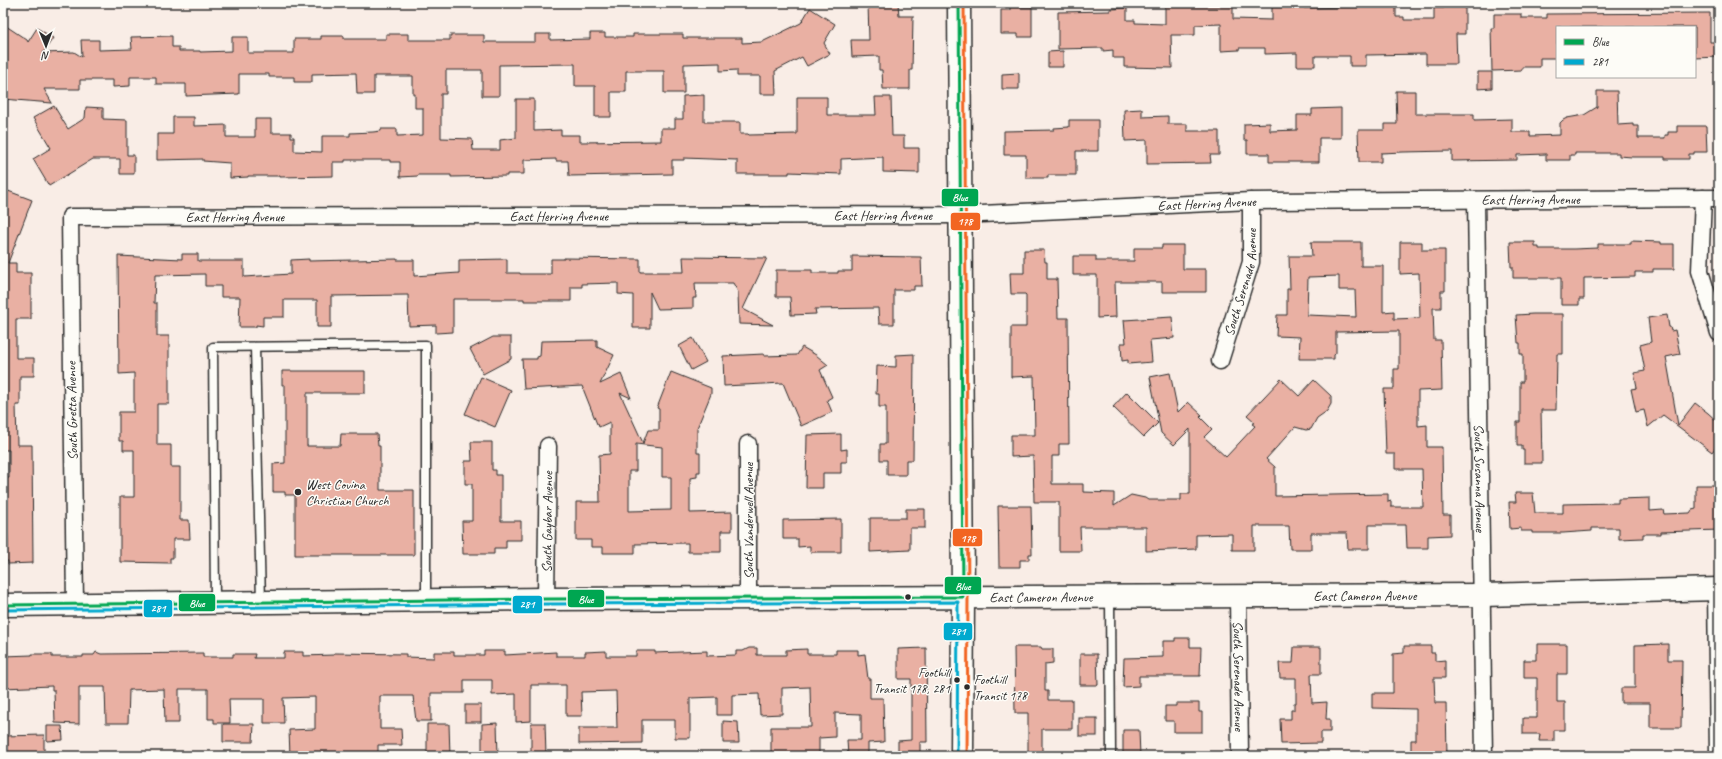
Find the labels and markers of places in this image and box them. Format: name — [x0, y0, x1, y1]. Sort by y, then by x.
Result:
place label: West Covina Christian Church — [306, 476, 389, 509]
marker: West Covina Christian Church — [293, 487, 303, 497]
unlabelled marker — [903, 592, 913, 602]
place label: Foothill Transit 178, 281 — [874, 665, 953, 697]
place label: Foothill Transit 178 — [974, 672, 1028, 704]
marker: Foothill Transit 178, 281 — [952, 675, 962, 685]
marker: Foothill Transit 178 — [962, 682, 972, 692]

